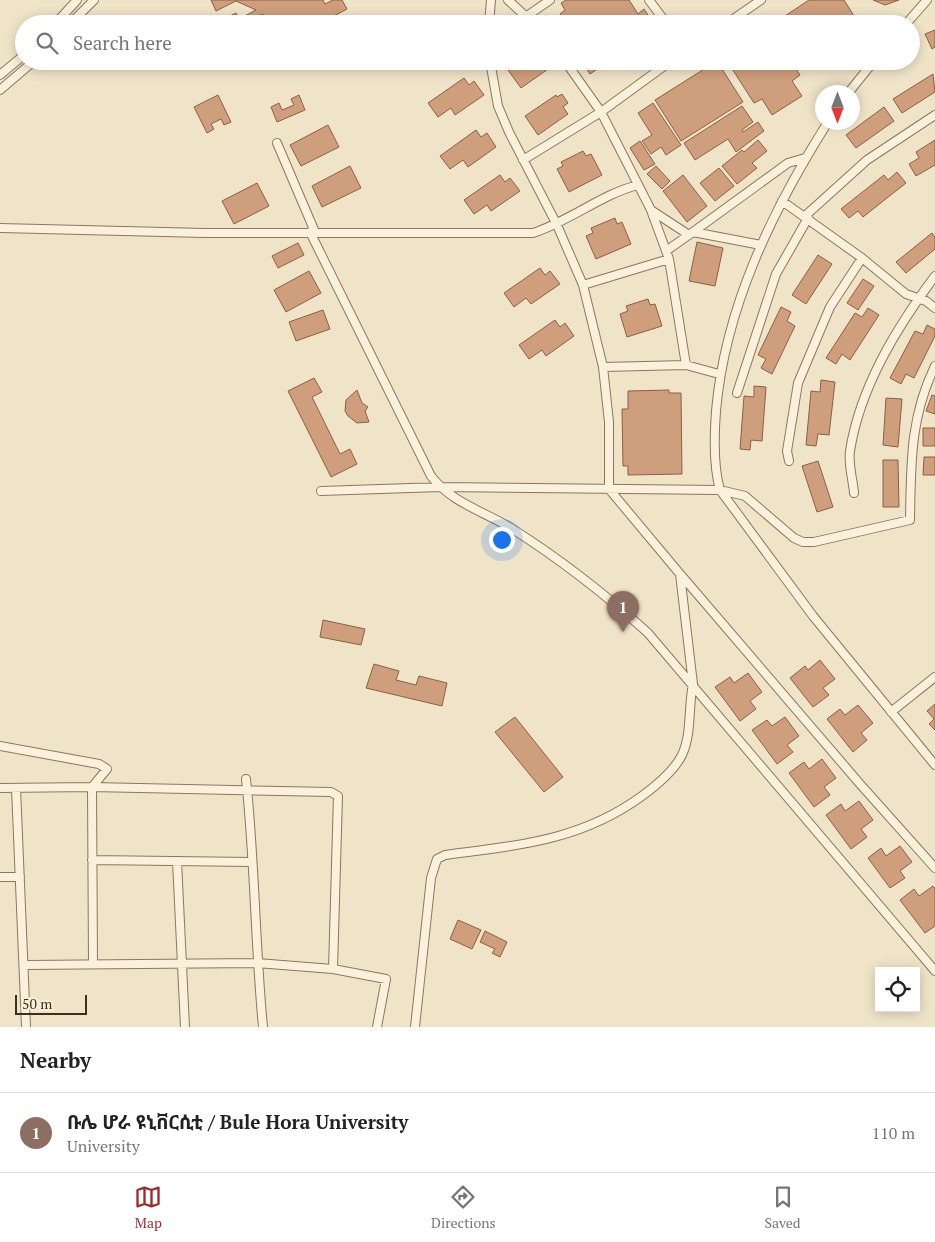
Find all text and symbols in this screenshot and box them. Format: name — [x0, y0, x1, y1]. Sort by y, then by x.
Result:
search box — [15, 15, 920, 70]
icon: search — [33, 29, 61, 57]
text: Search here — [73, 30, 172, 55]
north arrow — [815, 85, 860, 130]
your location — [489, 527, 515, 553]
pin: 1 — [607, 591, 639, 632]
map controls — [875, 967, 920, 1012]
button: locate — [875, 967, 920, 1012]
scale bar — [15, 992, 88, 1015]
text: 50 m — [22, 994, 52, 1013]
text: Nearby — [20, 1046, 91, 1074]
text: ቡሌ ሆራ ዩኒቨርሲቲ / Bule Hora University — [67, 1109, 408, 1134]
text: 1 — [31, 1122, 41, 1144]
text: 110 m — [872, 1122, 915, 1144]
text: University — [67, 1135, 140, 1157]
tab: Map — [134, 1183, 162, 1232]
tab: Directions — [431, 1183, 496, 1232]
tab: Saved — [764, 1183, 801, 1232]

